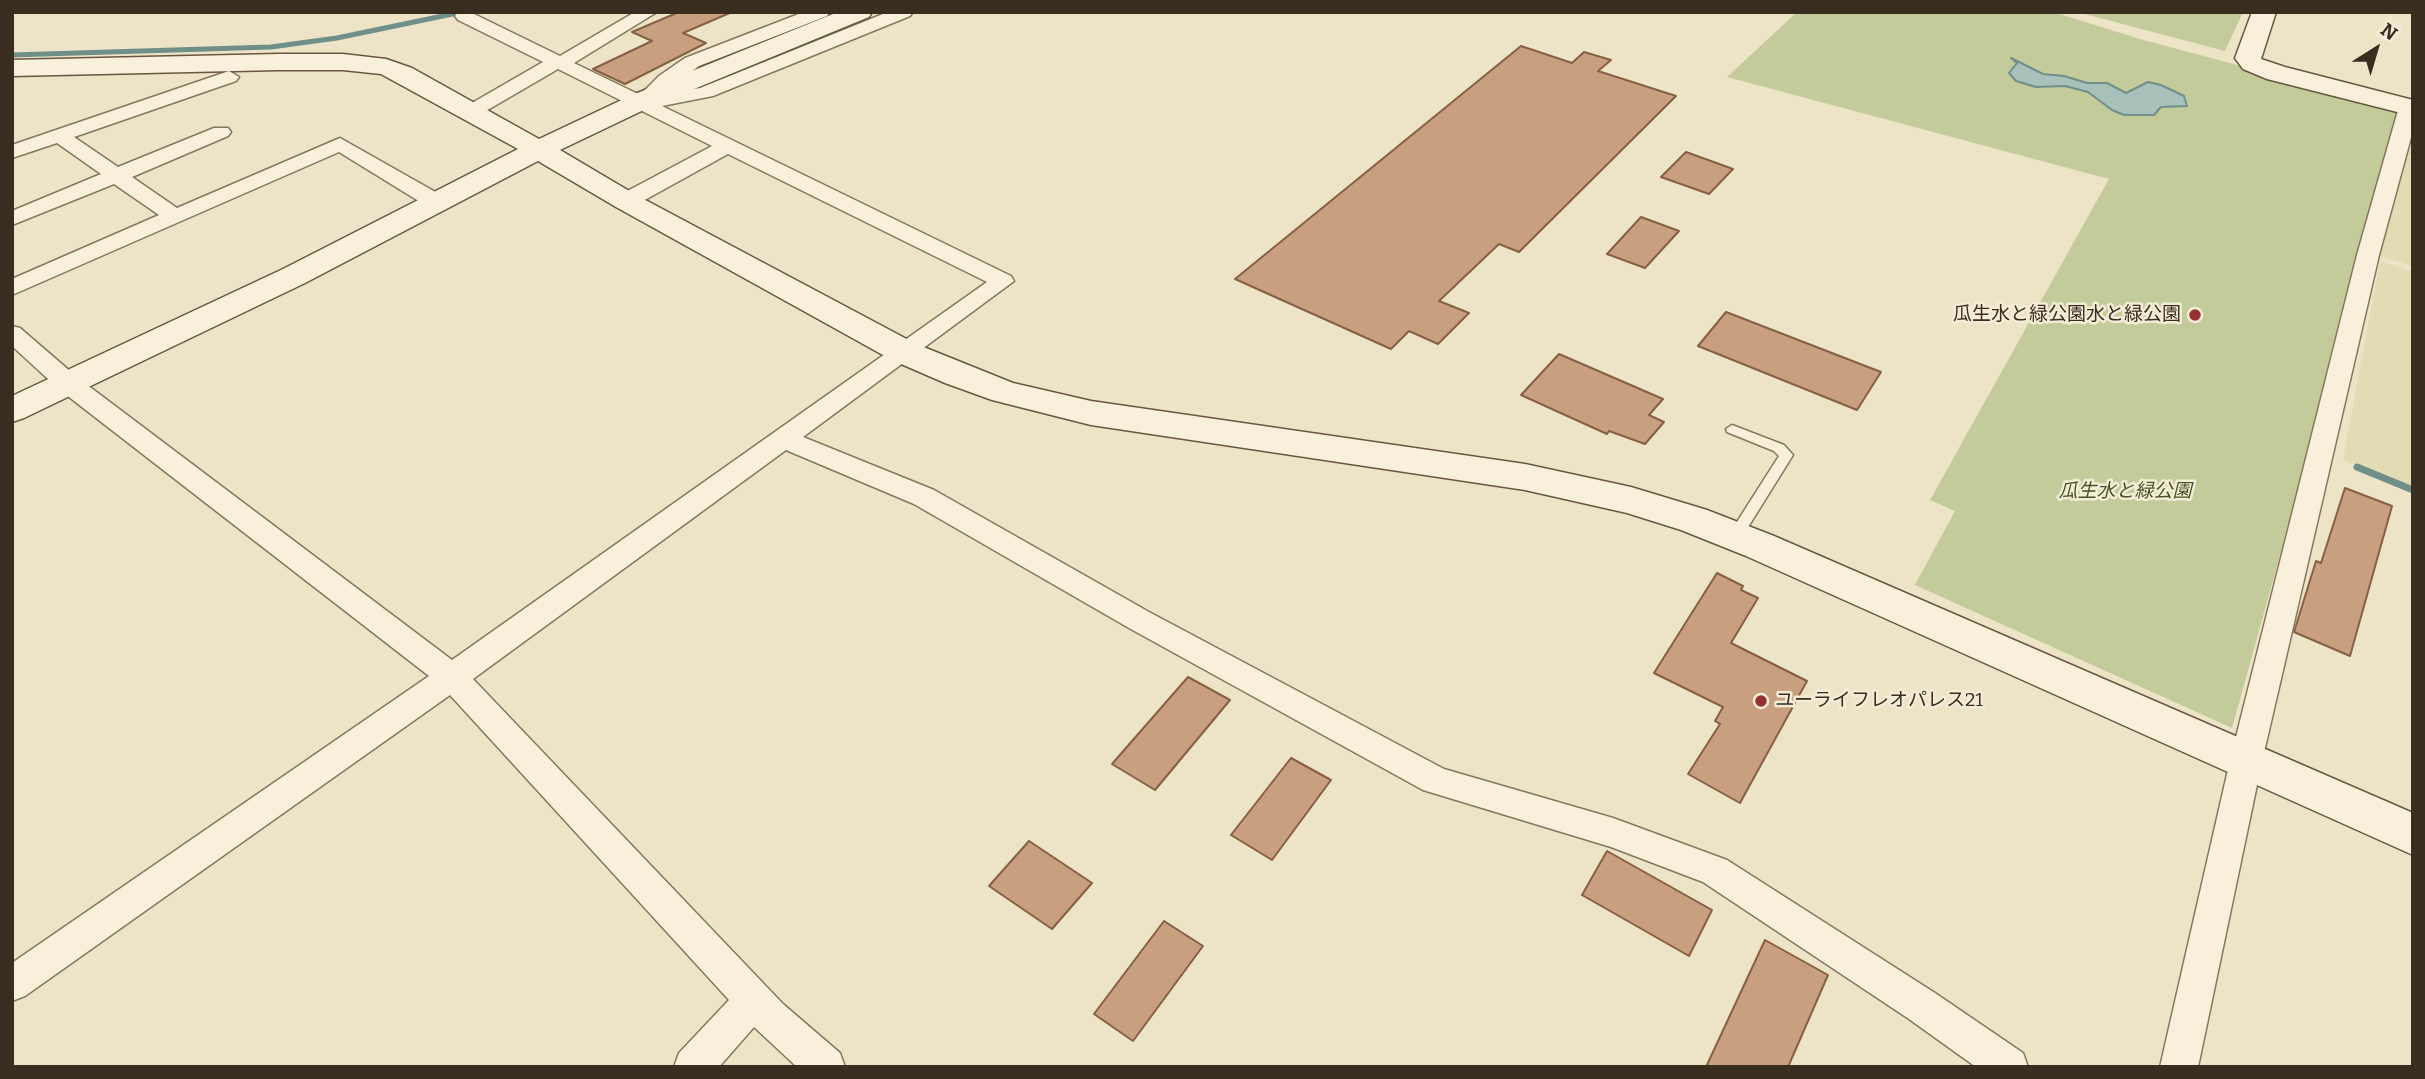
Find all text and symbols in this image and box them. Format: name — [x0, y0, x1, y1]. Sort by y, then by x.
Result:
north arrow — [2341, 14, 2411, 84]
text: N — [2376, 18, 2402, 45]
place label: 瓜生水と緑公園水と緑公園 — [1953, 304, 2181, 326]
marker: 瓜生水と緑公園水と緑公園 — [2187, 307, 2203, 323]
park label: 瓜生水と緑公園 — [2059, 481, 2191, 503]
place label: ユーライフレオパレス21 — [1775, 690, 1983, 712]
marker: ユーライフレオパレス21 — [1753, 693, 1769, 709]

